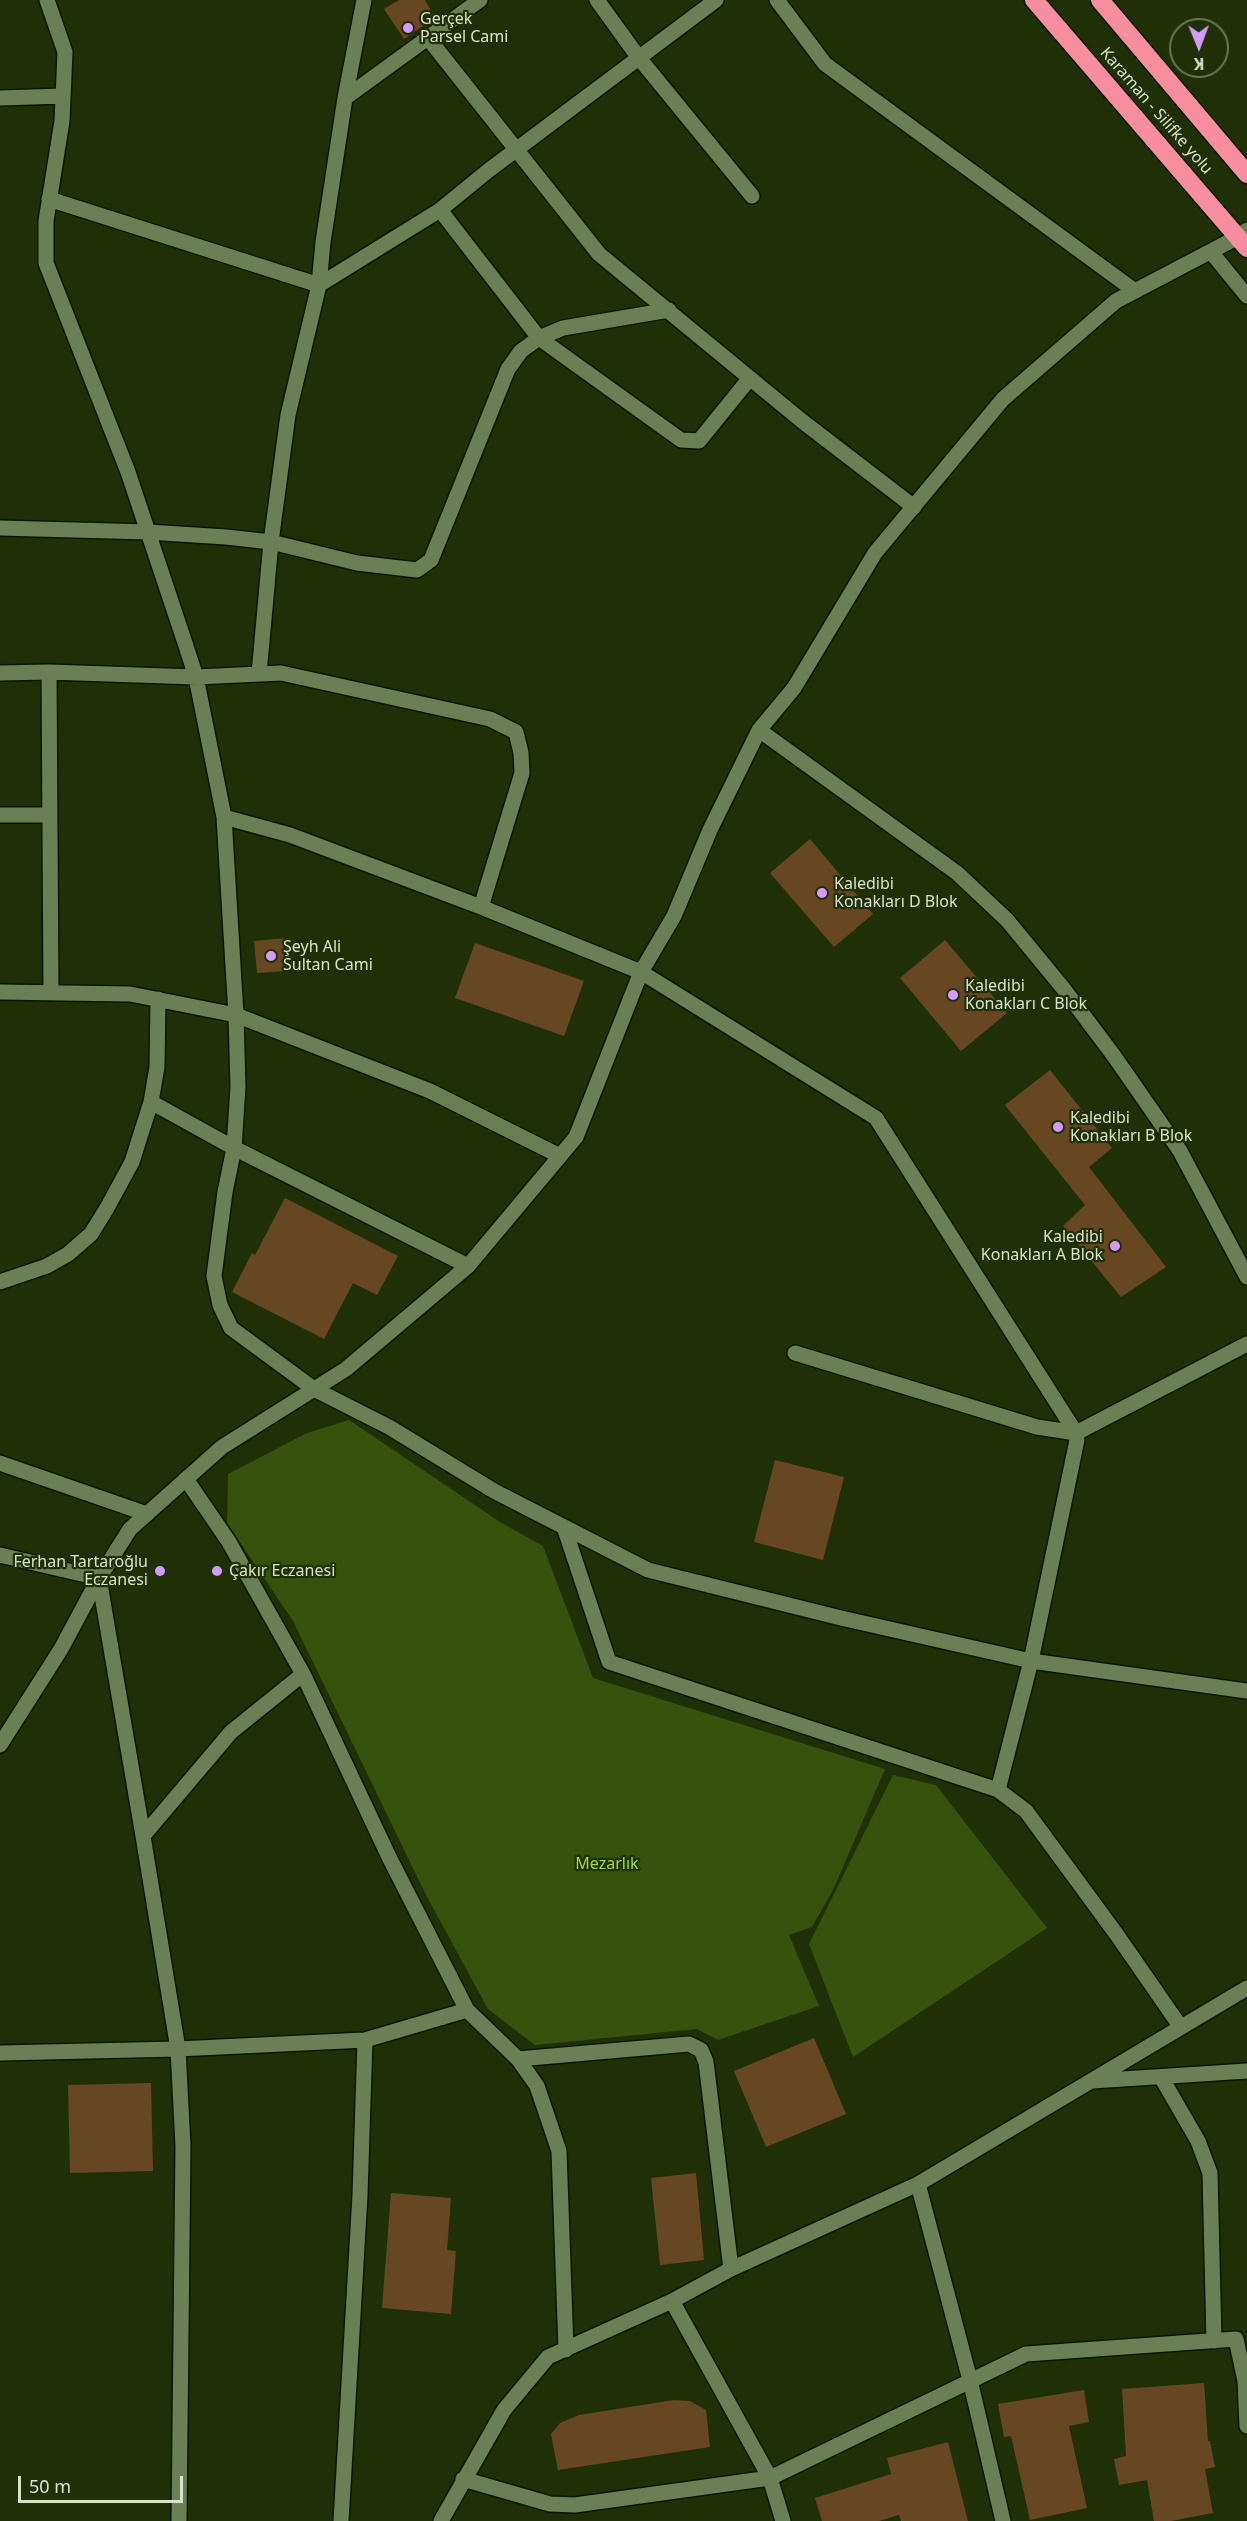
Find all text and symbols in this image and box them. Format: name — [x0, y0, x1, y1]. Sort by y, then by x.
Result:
place label: Gerçek Parsel Cami — [420, 9, 508, 47]
north arrow — [1169, 18, 1229, 78]
marker: Gerçek Parsel Cami — [401, 21, 415, 35]
street label: Karaman - Silifke yolu — [1096, 44, 1216, 178]
place label: Kaledibi Konakları D Blok — [834, 874, 958, 912]
marker: Kaledibi Konakları D Blok — [815, 886, 829, 900]
place label: Şeyh Ali Sultan Cami — [283, 937, 373, 975]
marker: Şeyh Ali Sultan Cami — [264, 949, 278, 963]
place label: Kaledibi Konakları C Blok — [965, 976, 1087, 1014]
marker: Kaledibi Konakları C Blok — [946, 988, 960, 1002]
place label: Kaledibi Konakları B Blok — [1070, 1108, 1192, 1146]
marker: Kaledibi Konakları B Blok — [1051, 1120, 1065, 1134]
place label: Kaledibi Konakları A Blok — [981, 1227, 1103, 1265]
marker: Kaledibi Konakları A Blok — [1108, 1239, 1122, 1253]
place label: Ferhan Tartaroğlu Eczanesi — [13, 1552, 148, 1590]
place label: Çakır Eczanesi — [229, 1561, 335, 1581]
marker: Ferhan Tartaroğlu Eczanesi — [153, 1564, 167, 1578]
marker: Çakır Eczanesi — [210, 1564, 224, 1578]
park label: Mezarlık — [575, 1854, 639, 1874]
scale bar — [21, 2464, 186, 2502]
text: 50 m — [29, 2474, 71, 2498]

